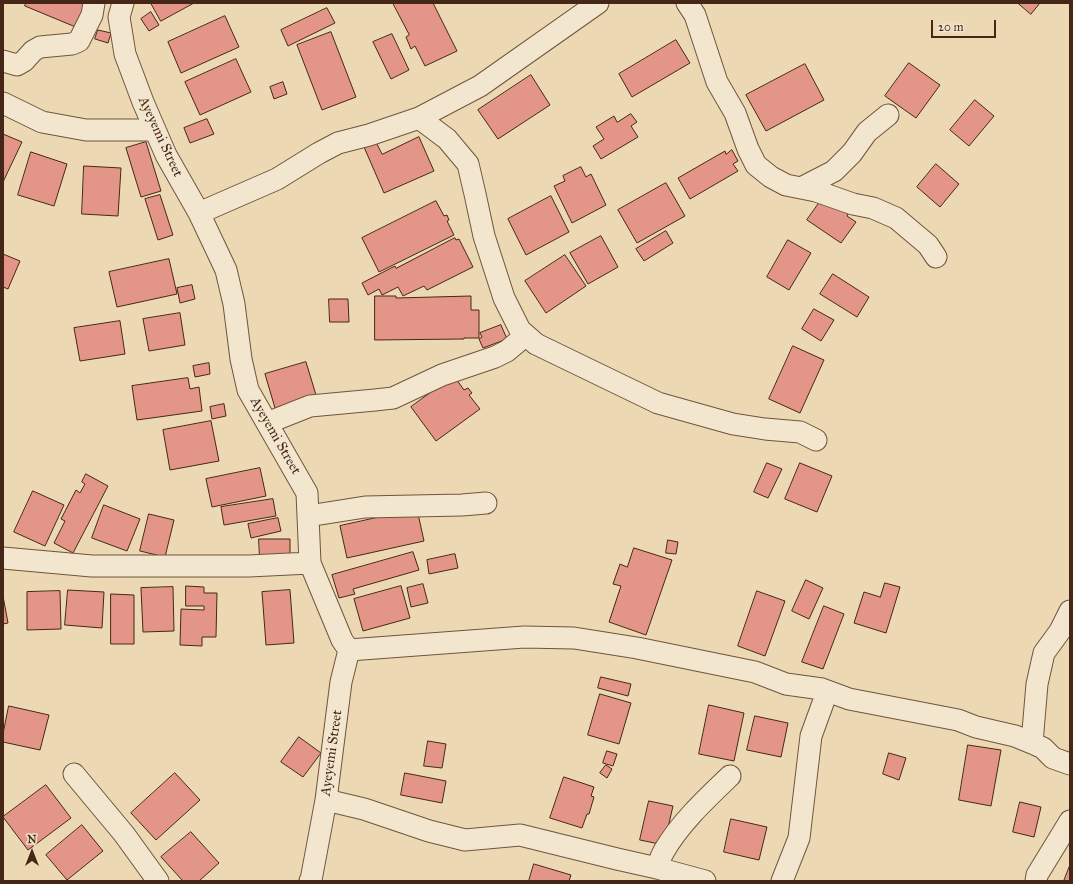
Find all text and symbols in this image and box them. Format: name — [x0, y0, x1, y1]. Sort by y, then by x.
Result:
scale bar — [933, 12, 998, 38]
text: 20 m — [938, 20, 964, 34]
street label: Ayeyemi Street — [134, 94, 186, 180]
street label: Ayeyemi Street — [246, 394, 304, 478]
street label: Ayeyemi Street — [318, 709, 346, 797]
north arrow — [12, 832, 52, 872]
text: N — [27, 833, 37, 846]

